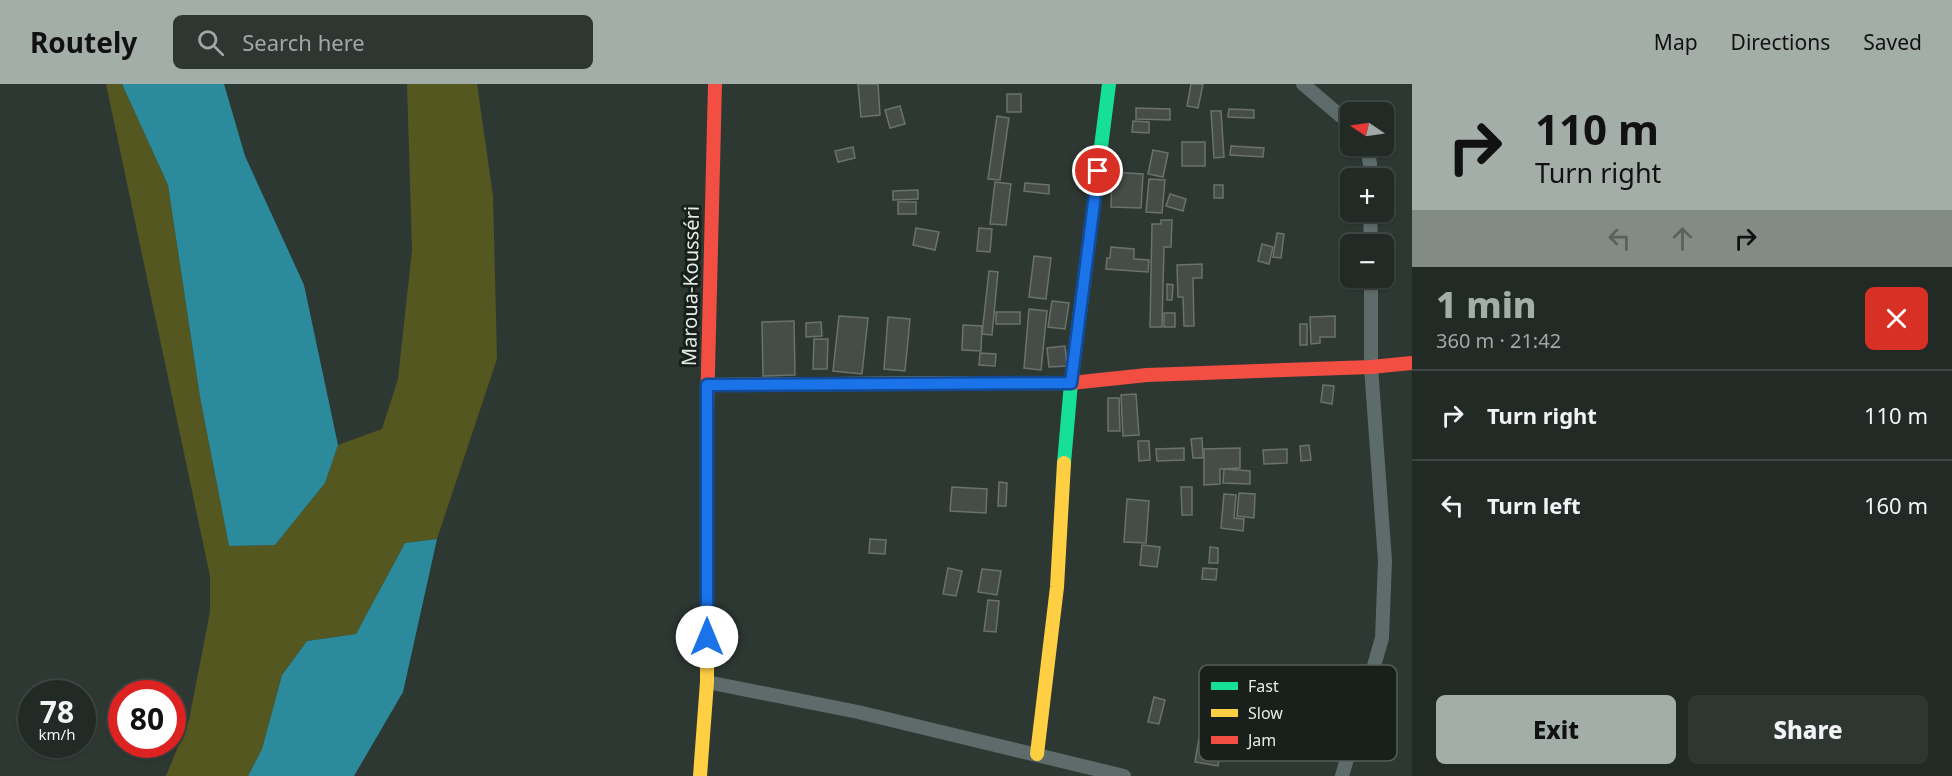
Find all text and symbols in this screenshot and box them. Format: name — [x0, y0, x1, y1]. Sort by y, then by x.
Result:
search box — [173, 15, 593, 69]
text: Routely — [30, 23, 137, 61]
icon: search — [194, 26, 227, 59]
text: Search here — [242, 27, 365, 57]
text: Map — [1654, 28, 1698, 56]
text: Directions — [1731, 28, 1830, 56]
text: Saved — [1863, 28, 1922, 56]
text: 110 m — [1535, 100, 1659, 157]
north arrow — [1340, 102, 1394, 156]
map controls — [1340, 102, 1394, 288]
icon: right — [1436, 108, 1514, 186]
pin — [1072, 145, 1123, 196]
icon: arrive — [1081, 154, 1114, 187]
text: Turn right — [1535, 154, 1661, 191]
button: + — [1340, 168, 1394, 222]
street label: Maroua-Kousséri — [675, 206, 705, 366]
icon: left — [1603, 222, 1636, 255]
icon: ahead — [1666, 222, 1699, 255]
icon: right — [1729, 222, 1762, 255]
button: − — [1340, 234, 1394, 288]
text: 1 min — [1436, 280, 1537, 329]
button: close — [1865, 287, 1928, 350]
text: 360 m · 21:42 — [1436, 327, 1561, 354]
icon: right — [1436, 399, 1469, 432]
text: Turn right — [1487, 400, 1597, 430]
text: 110 m — [1864, 400, 1928, 430]
icon: left — [1436, 489, 1469, 522]
text: Turn left — [1487, 490, 1581, 520]
text: 160 m — [1864, 490, 1928, 520]
position arrow — [675, 605, 739, 669]
legend — [1199, 665, 1397, 761]
text: Fast — [1248, 675, 1279, 697]
speed limit sign: 80 — [108, 680, 186, 758]
text: 78 — [40, 691, 74, 732]
button: Exit — [1436, 695, 1676, 764]
button: Share — [1688, 695, 1928, 764]
text: Slow — [1248, 702, 1283, 724]
text: km/h — [39, 724, 75, 744]
text: Jam — [1246, 729, 1276, 751]

